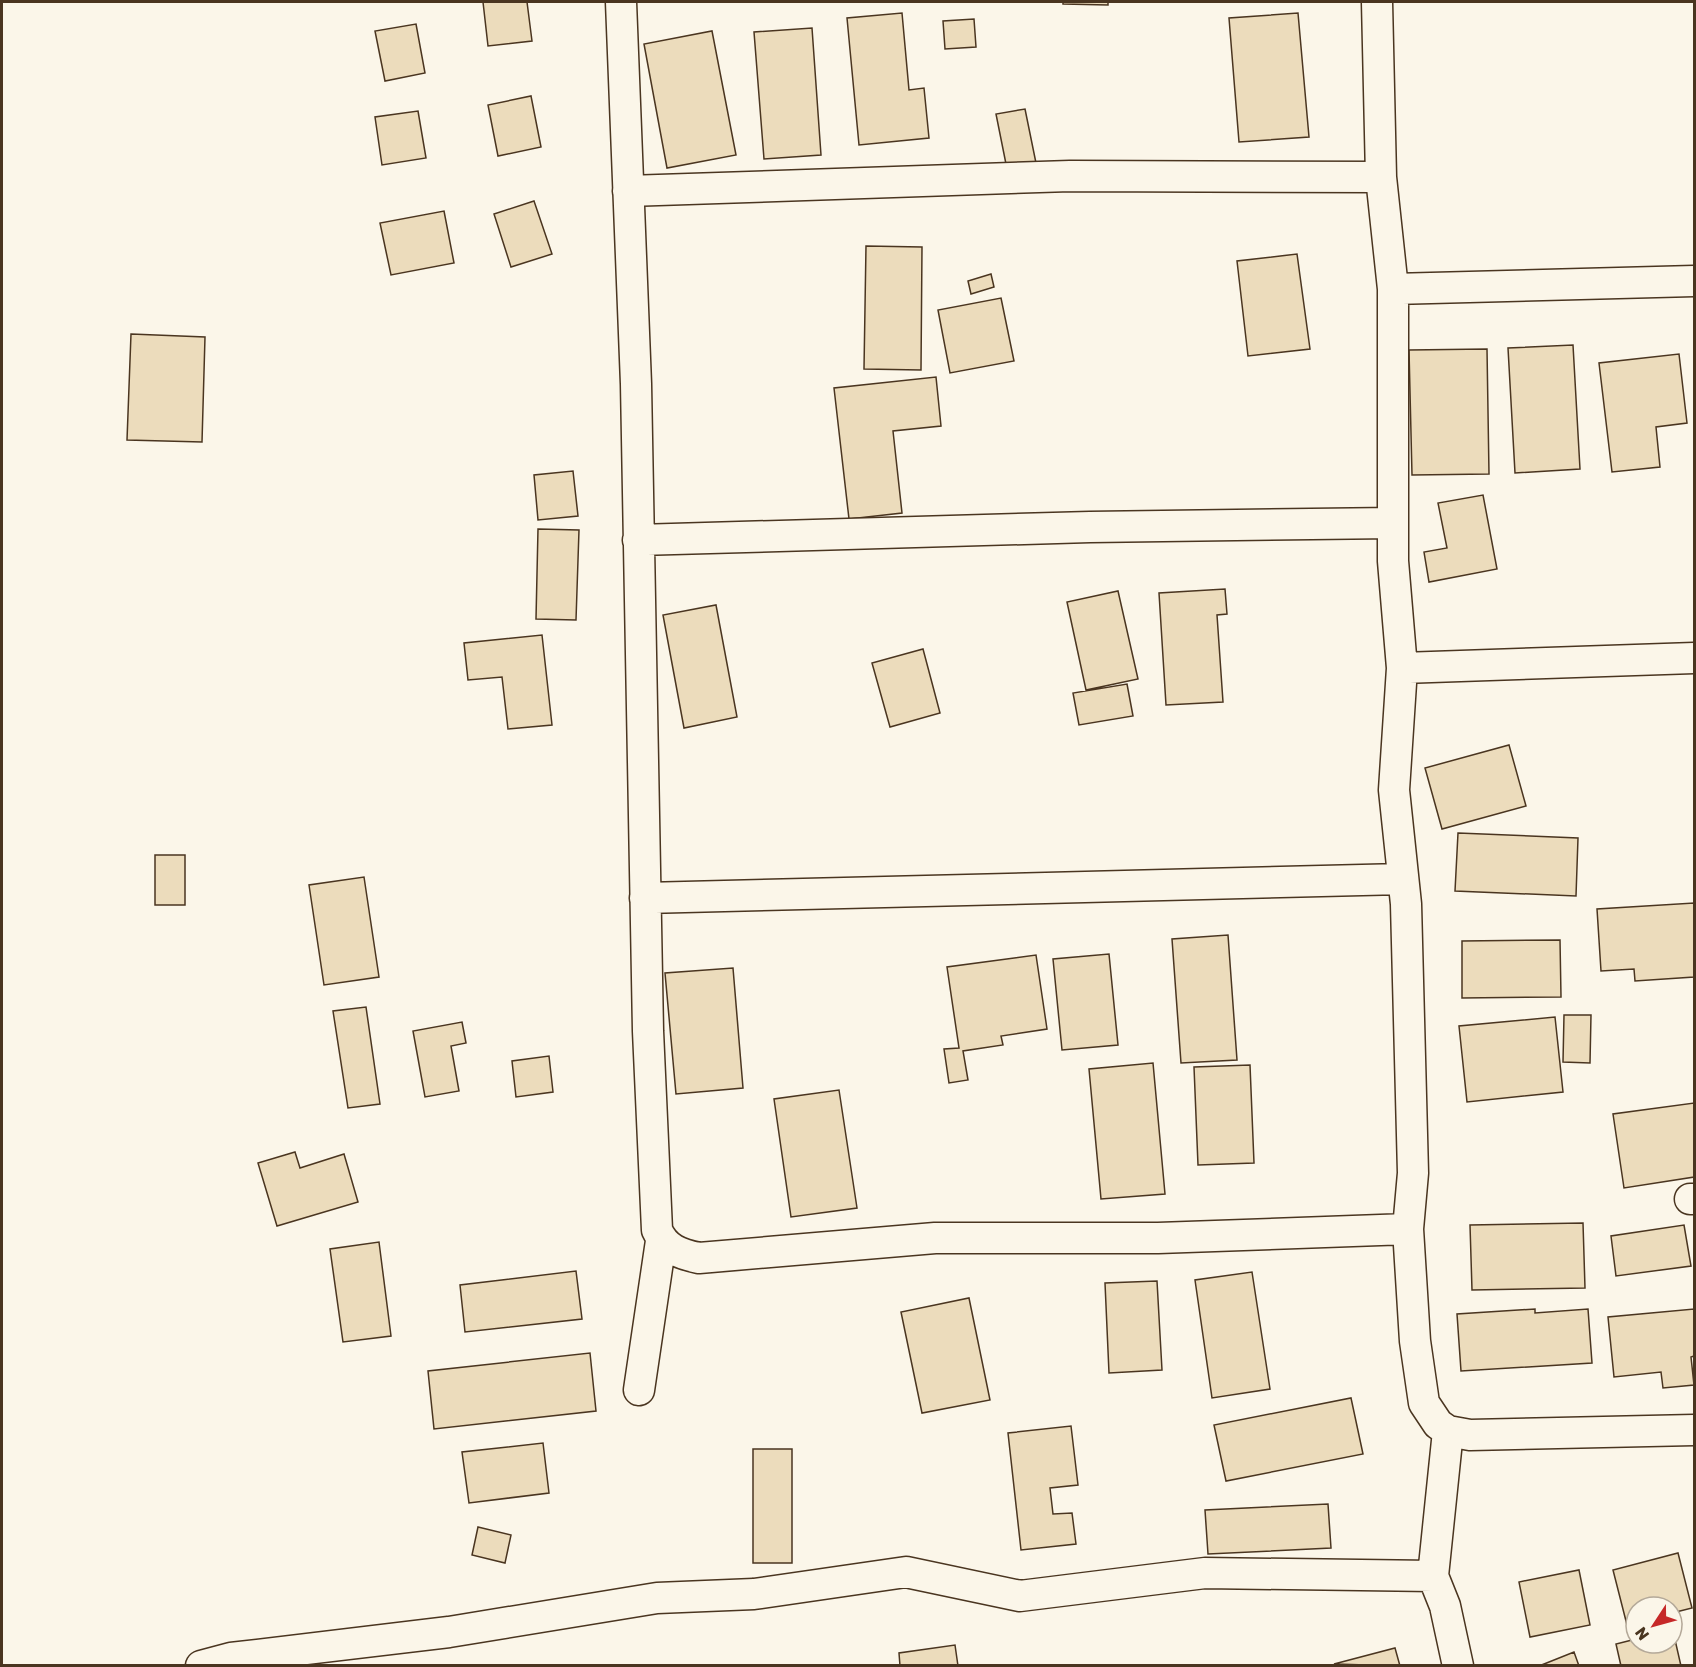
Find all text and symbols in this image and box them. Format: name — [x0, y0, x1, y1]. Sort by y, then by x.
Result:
north arrow — [1624, 1595, 1684, 1655]
text: N — [1631, 1623, 1653, 1644]

